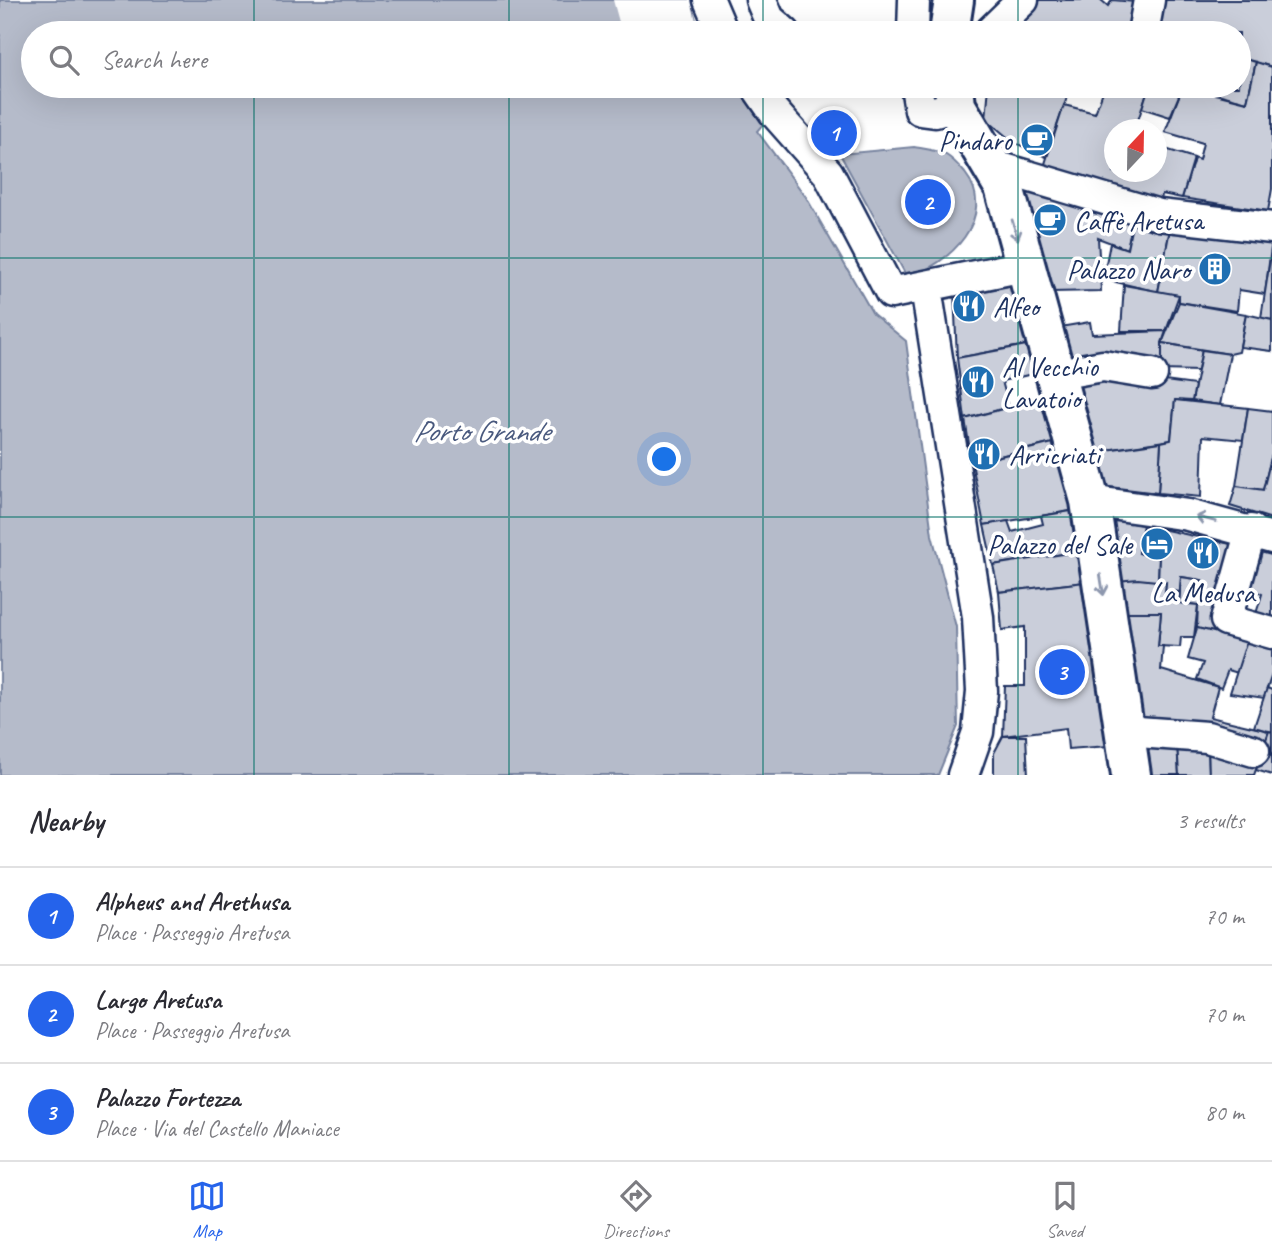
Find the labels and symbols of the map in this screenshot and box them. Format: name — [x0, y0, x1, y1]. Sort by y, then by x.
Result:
pin: 1 — [811, 107, 857, 159]
north arrow — [1104, 119, 1167, 182]
cafe icon: Pindaro — [1018, 121, 1056, 159]
place label: Pindaro — [939, 123, 1014, 158]
pin: 2 — [905, 176, 951, 228]
cafe icon: Caffè Aretusa — [1031, 201, 1069, 239]
place label: Caffè Aretusa — [1074, 203, 1205, 238]
one-way arrow — [1009, 219, 1022, 241]
building icon: Palazzo Naro — [1196, 250, 1234, 288]
place label: Palazzo Naro — [1067, 252, 1193, 287]
restaurant icon: Alfeo — [950, 287, 988, 325]
place label: Alfeo — [993, 289, 1042, 324]
place label: Al Vecchio Lavatoio — [1002, 349, 1100, 416]
restaurant icon: Al Vecchio Lavatoio — [959, 363, 997, 401]
water label: Porto Grande — [413, 412, 553, 450]
restaurant icon: Arricriati — [965, 435, 1003, 473]
place label: Arricriati — [1009, 437, 1104, 472]
your location — [647, 442, 681, 476]
one-way arrow — [1196, 512, 1218, 525]
hotel icon: Palazzo del Sale — [1138, 525, 1176, 563]
place label: Palazzo del Sale — [987, 527, 1134, 562]
restaurant icon: La Medusa — [1184, 534, 1222, 572]
one-way arrow — [1096, 573, 1109, 596]
place label: La Medusa — [1151, 575, 1256, 610]
pin: 3 — [1039, 646, 1085, 698]

